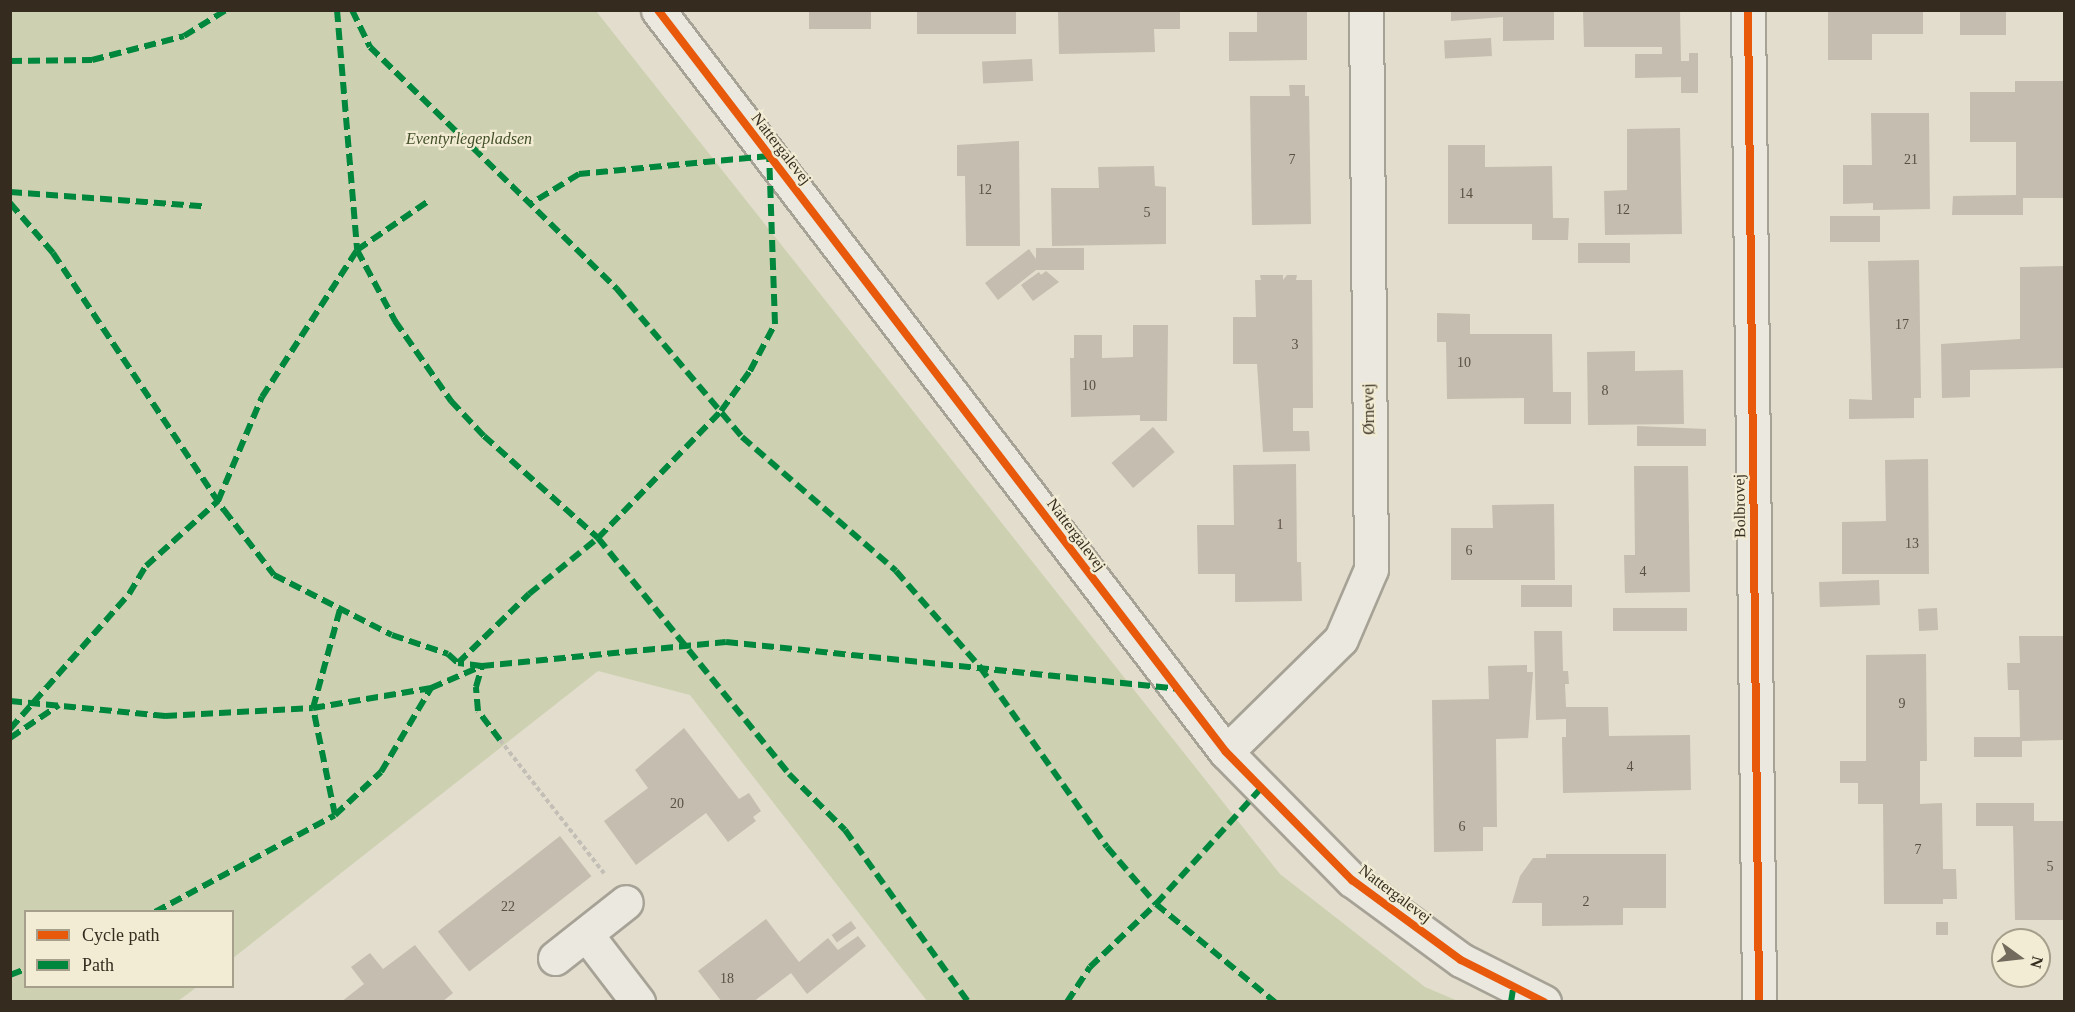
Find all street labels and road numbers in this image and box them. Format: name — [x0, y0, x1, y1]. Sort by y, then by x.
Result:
street label: Nattergalevej — [747, 109, 815, 189]
street label: Ørnevej — [1359, 383, 1379, 435]
street label: Bolbrovej — [1730, 474, 1750, 538]
street label: Nattergalevej — [1042, 495, 1110, 575]
street label: Nattergalevej — [1355, 860, 1435, 928]

